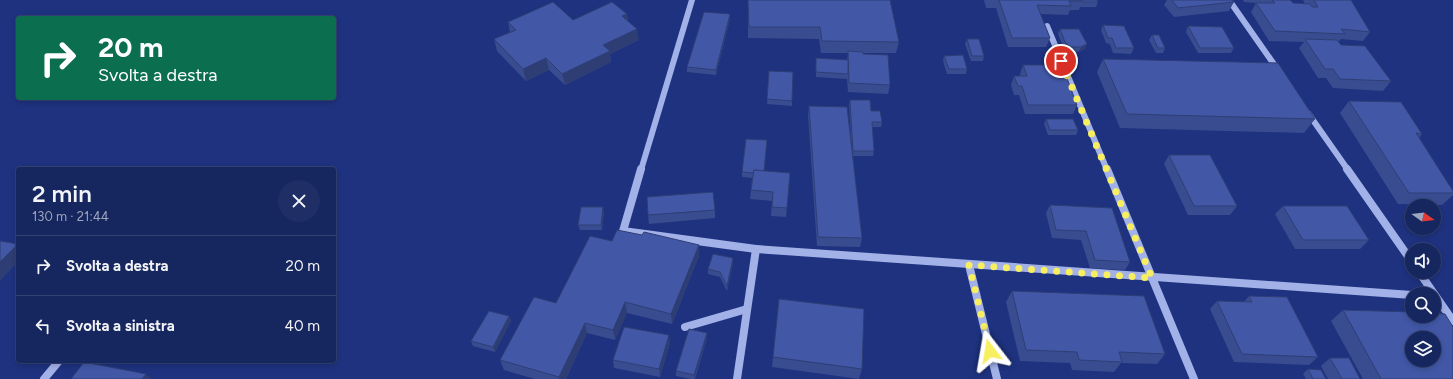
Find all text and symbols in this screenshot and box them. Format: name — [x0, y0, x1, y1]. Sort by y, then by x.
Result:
text: 20 m — [98, 30, 163, 64]
icon: right — [32, 32, 84, 84]
pin — [1044, 44, 1078, 78]
icon: arrive — [1050, 50, 1072, 72]
text: Svolta a destra — [98, 64, 217, 86]
text: 2 min — [32, 179, 92, 208]
button: close — [278, 180, 320, 222]
north arrow — [1405, 199, 1441, 235]
map controls — [1405, 199, 1441, 367]
text: 130 m · 21:44 — [32, 209, 109, 224]
button: sound — [1405, 243, 1441, 279]
icon: right — [32, 255, 54, 277]
text: Svolta a destra — [66, 257, 169, 275]
text: 20 m — [286, 257, 320, 275]
button: search — [1405, 287, 1441, 323]
icon: left — [32, 315, 54, 337]
text: Svolta a sinistra — [66, 317, 175, 335]
text: 40 m — [285, 317, 320, 335]
position arrow — [969, 330, 1011, 372]
button: layers — [1405, 331, 1441, 367]

